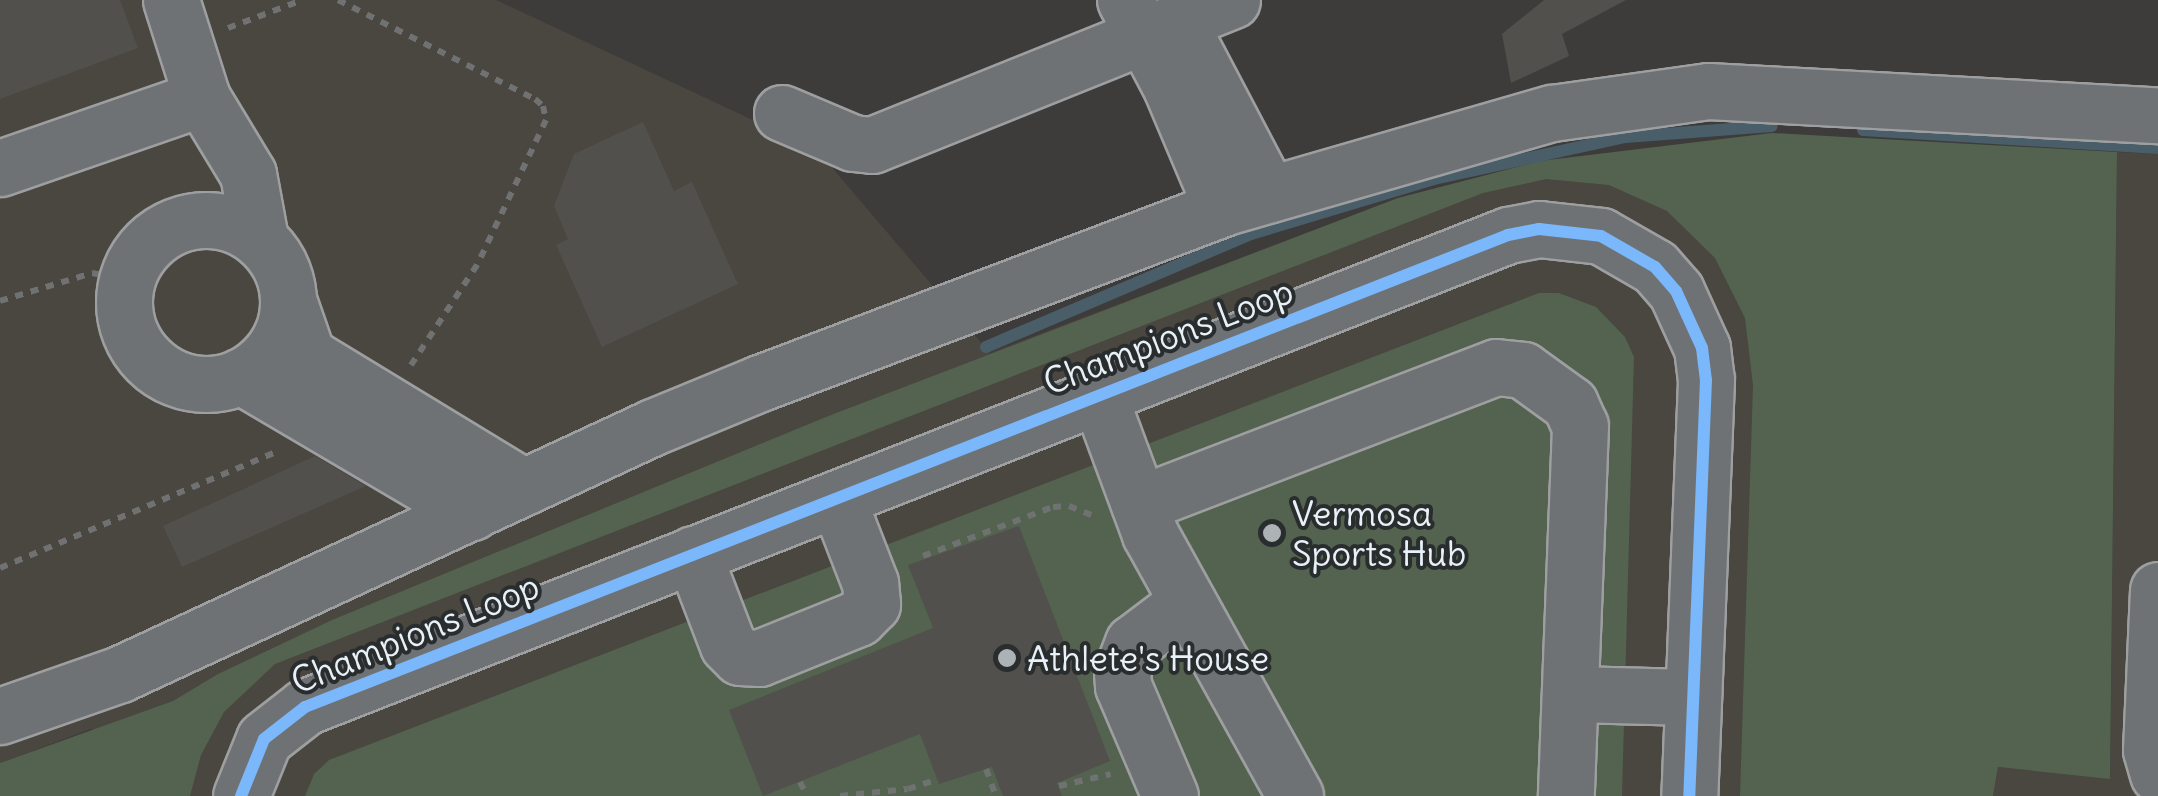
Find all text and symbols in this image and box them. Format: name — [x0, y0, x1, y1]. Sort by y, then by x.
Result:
street label: Champions Loop — [1037, 269, 1299, 403]
place label: Vermosa Sports Hub — [1292, 492, 1466, 574]
marker: Vermosa Sports Hub — [1261, 522, 1283, 544]
street label: Champions Loop — [285, 564, 545, 702]
place label: Athlete's House — [1027, 637, 1269, 679]
marker: Athlete's House — [996, 647, 1018, 669]

